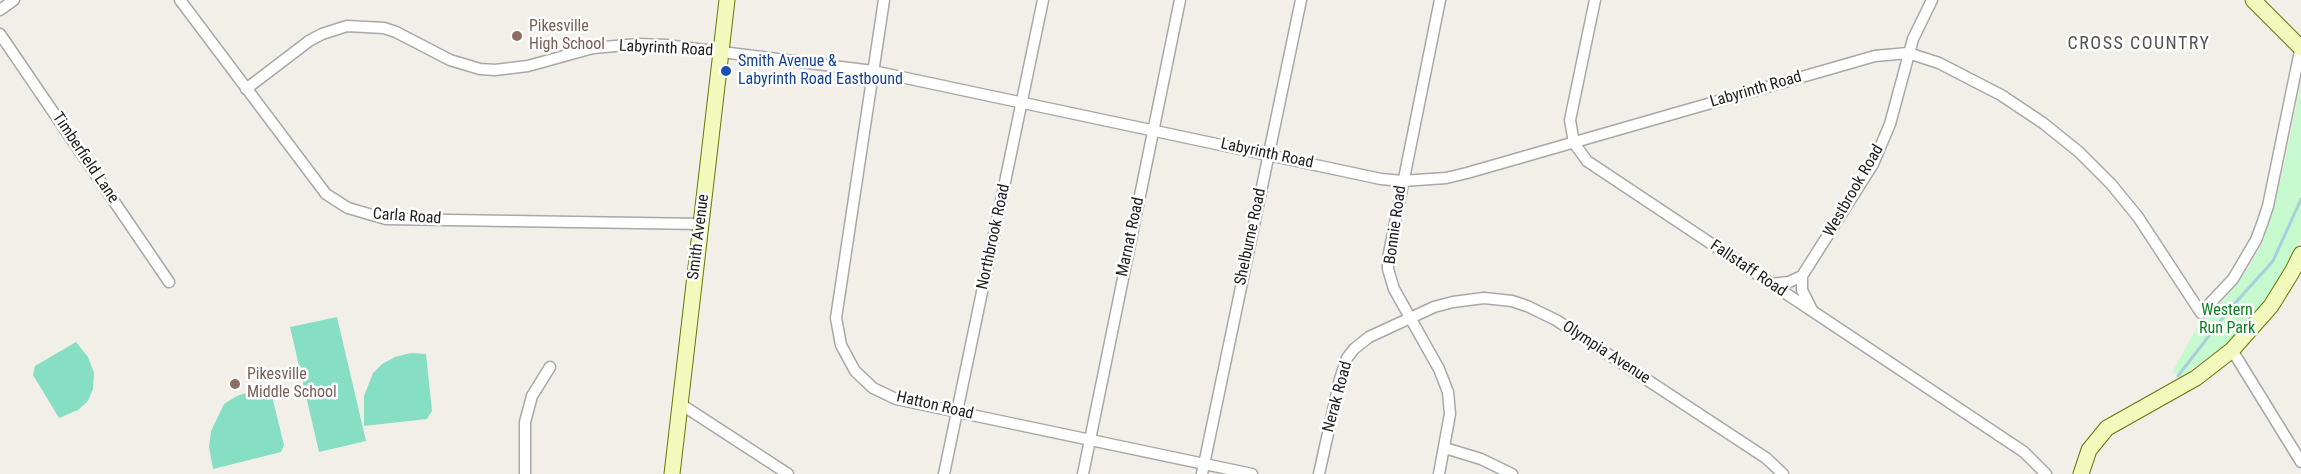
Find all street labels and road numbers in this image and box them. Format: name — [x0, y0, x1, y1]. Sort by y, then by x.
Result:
street label: Labyrinth Road — [618, 37, 714, 61]
street label: Labyrinth Road — [1708, 68, 1804, 112]
street label: Timberfield Lane — [48, 109, 122, 207]
street label: Labyrinth Road — [1219, 135, 1315, 173]
street label: Westbrook Road — [1820, 142, 1888, 240]
street label: Northbrook Road — [973, 183, 1015, 291]
street label: Bonnie Road — [1381, 184, 1411, 266]
street label: Shelburne Road — [1231, 187, 1271, 287]
street label: Smith Avenue — [684, 193, 714, 281]
street label: Marnat Road — [1113, 196, 1149, 278]
street label: Carla Road — [372, 205, 442, 229]
street label: Fallstaff Road — [1706, 236, 1790, 302]
street label: Olympia Avenue — [1558, 317, 1654, 389]
street label: Nerak Road — [1319, 359, 1357, 435]
street label: Hatton Road — [895, 388, 975, 424]

